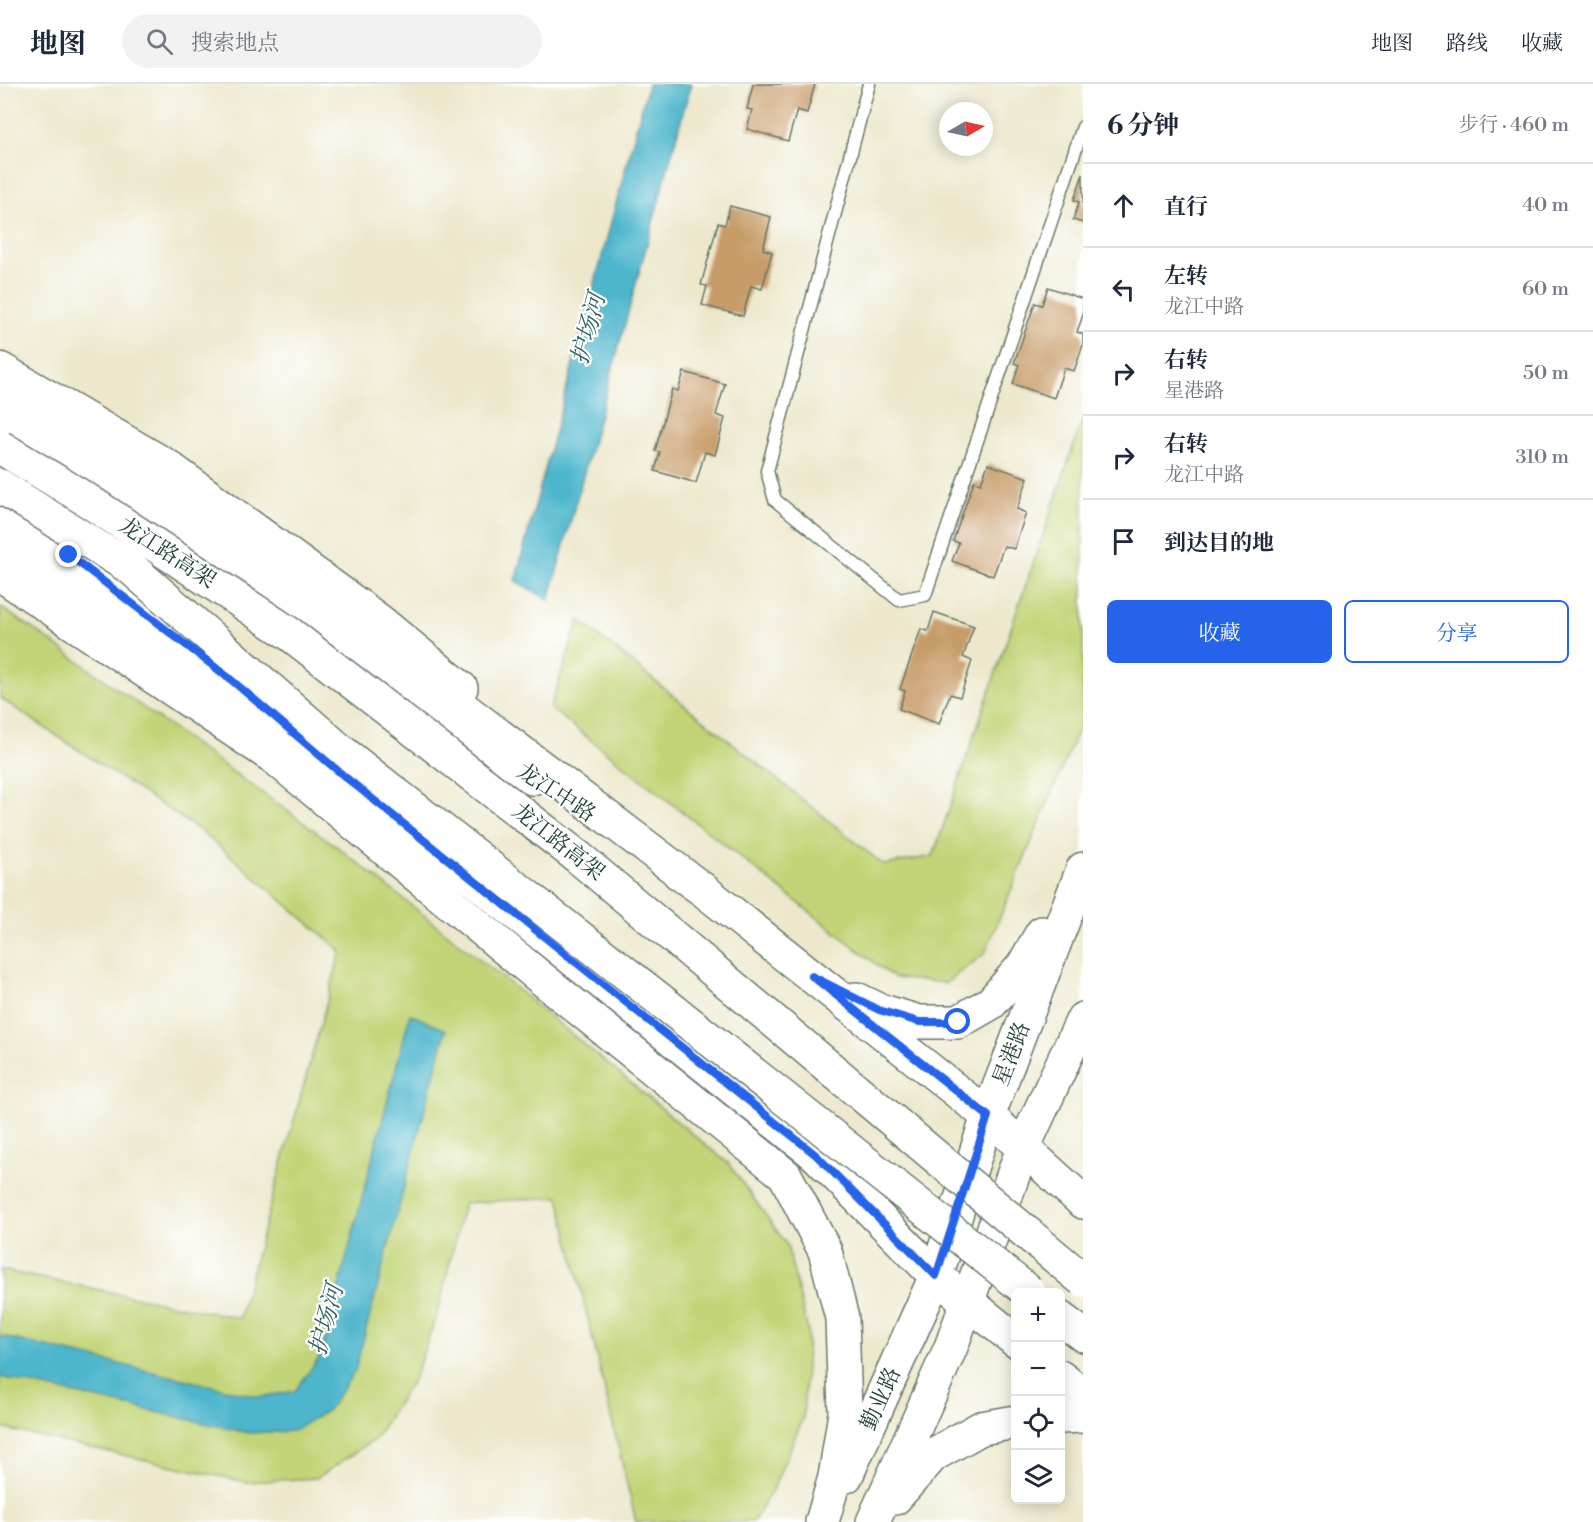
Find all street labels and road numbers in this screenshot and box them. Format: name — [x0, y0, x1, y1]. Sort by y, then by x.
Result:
street label: 龙江路高架 — [114, 512, 220, 594]
street label: 龙江中路 — [512, 758, 600, 828]
street label: 龙江路高架 — [506, 797, 610, 887]
street label: 星港路 — [988, 1018, 1036, 1090]
street label: 勤业路 — [855, 1363, 907, 1435]

